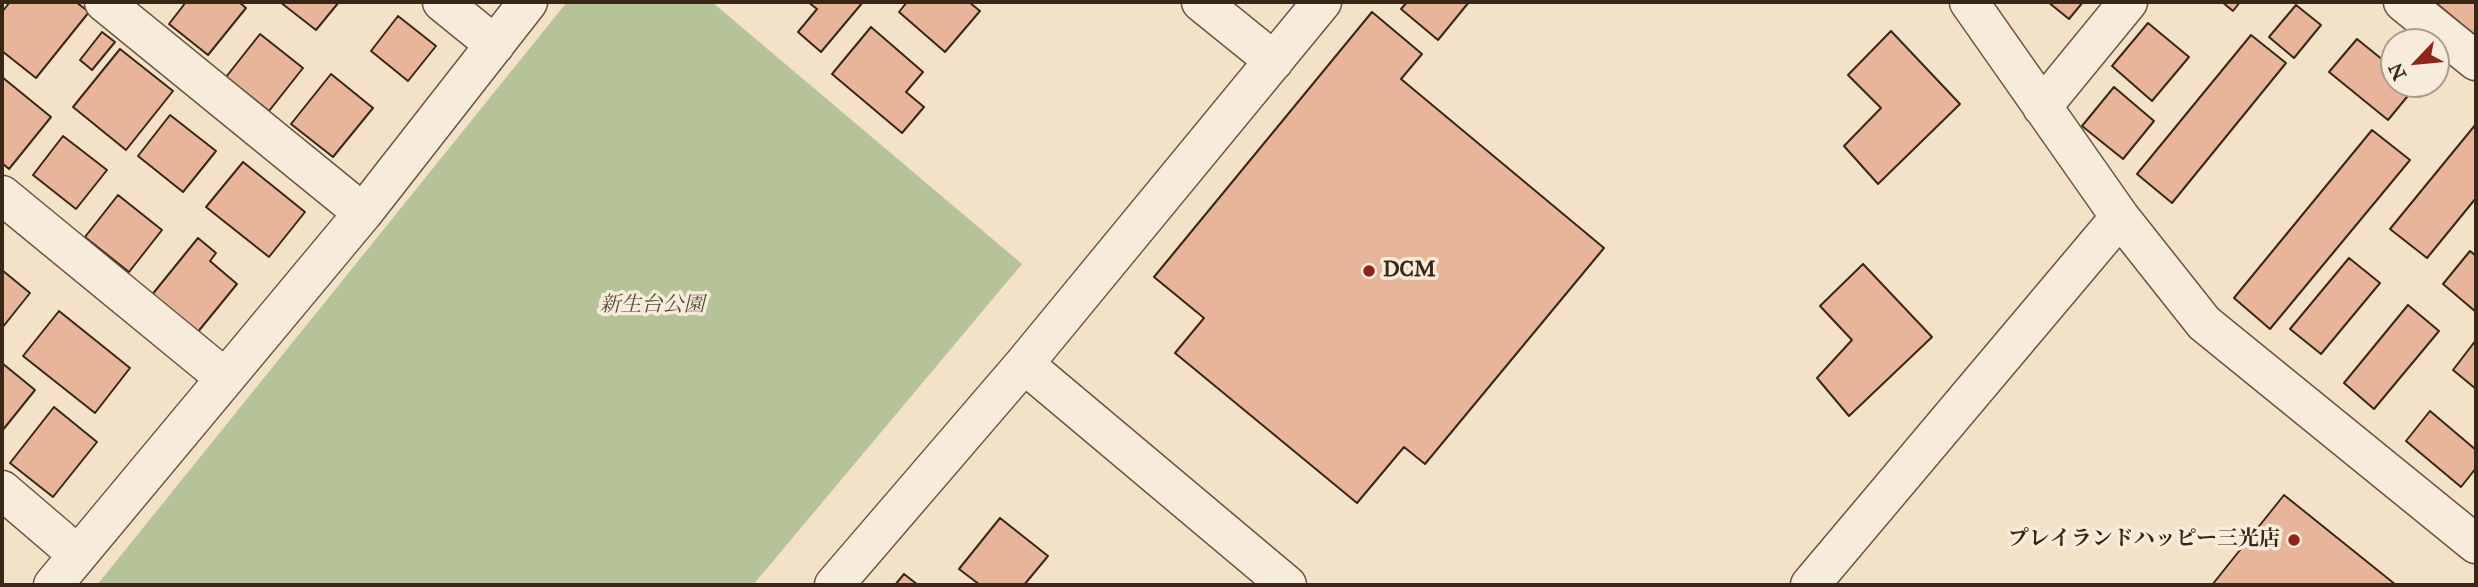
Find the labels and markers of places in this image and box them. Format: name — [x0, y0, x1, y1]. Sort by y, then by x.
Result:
place label: DCM — [1383, 258, 1436, 284]
marker: DCM — [1361, 263, 1377, 279]
place label: プレイランドハッピー三光店 — [2008, 527, 2280, 553]
marker: プレイランドハッピー三光店 — [2286, 532, 2302, 548]

